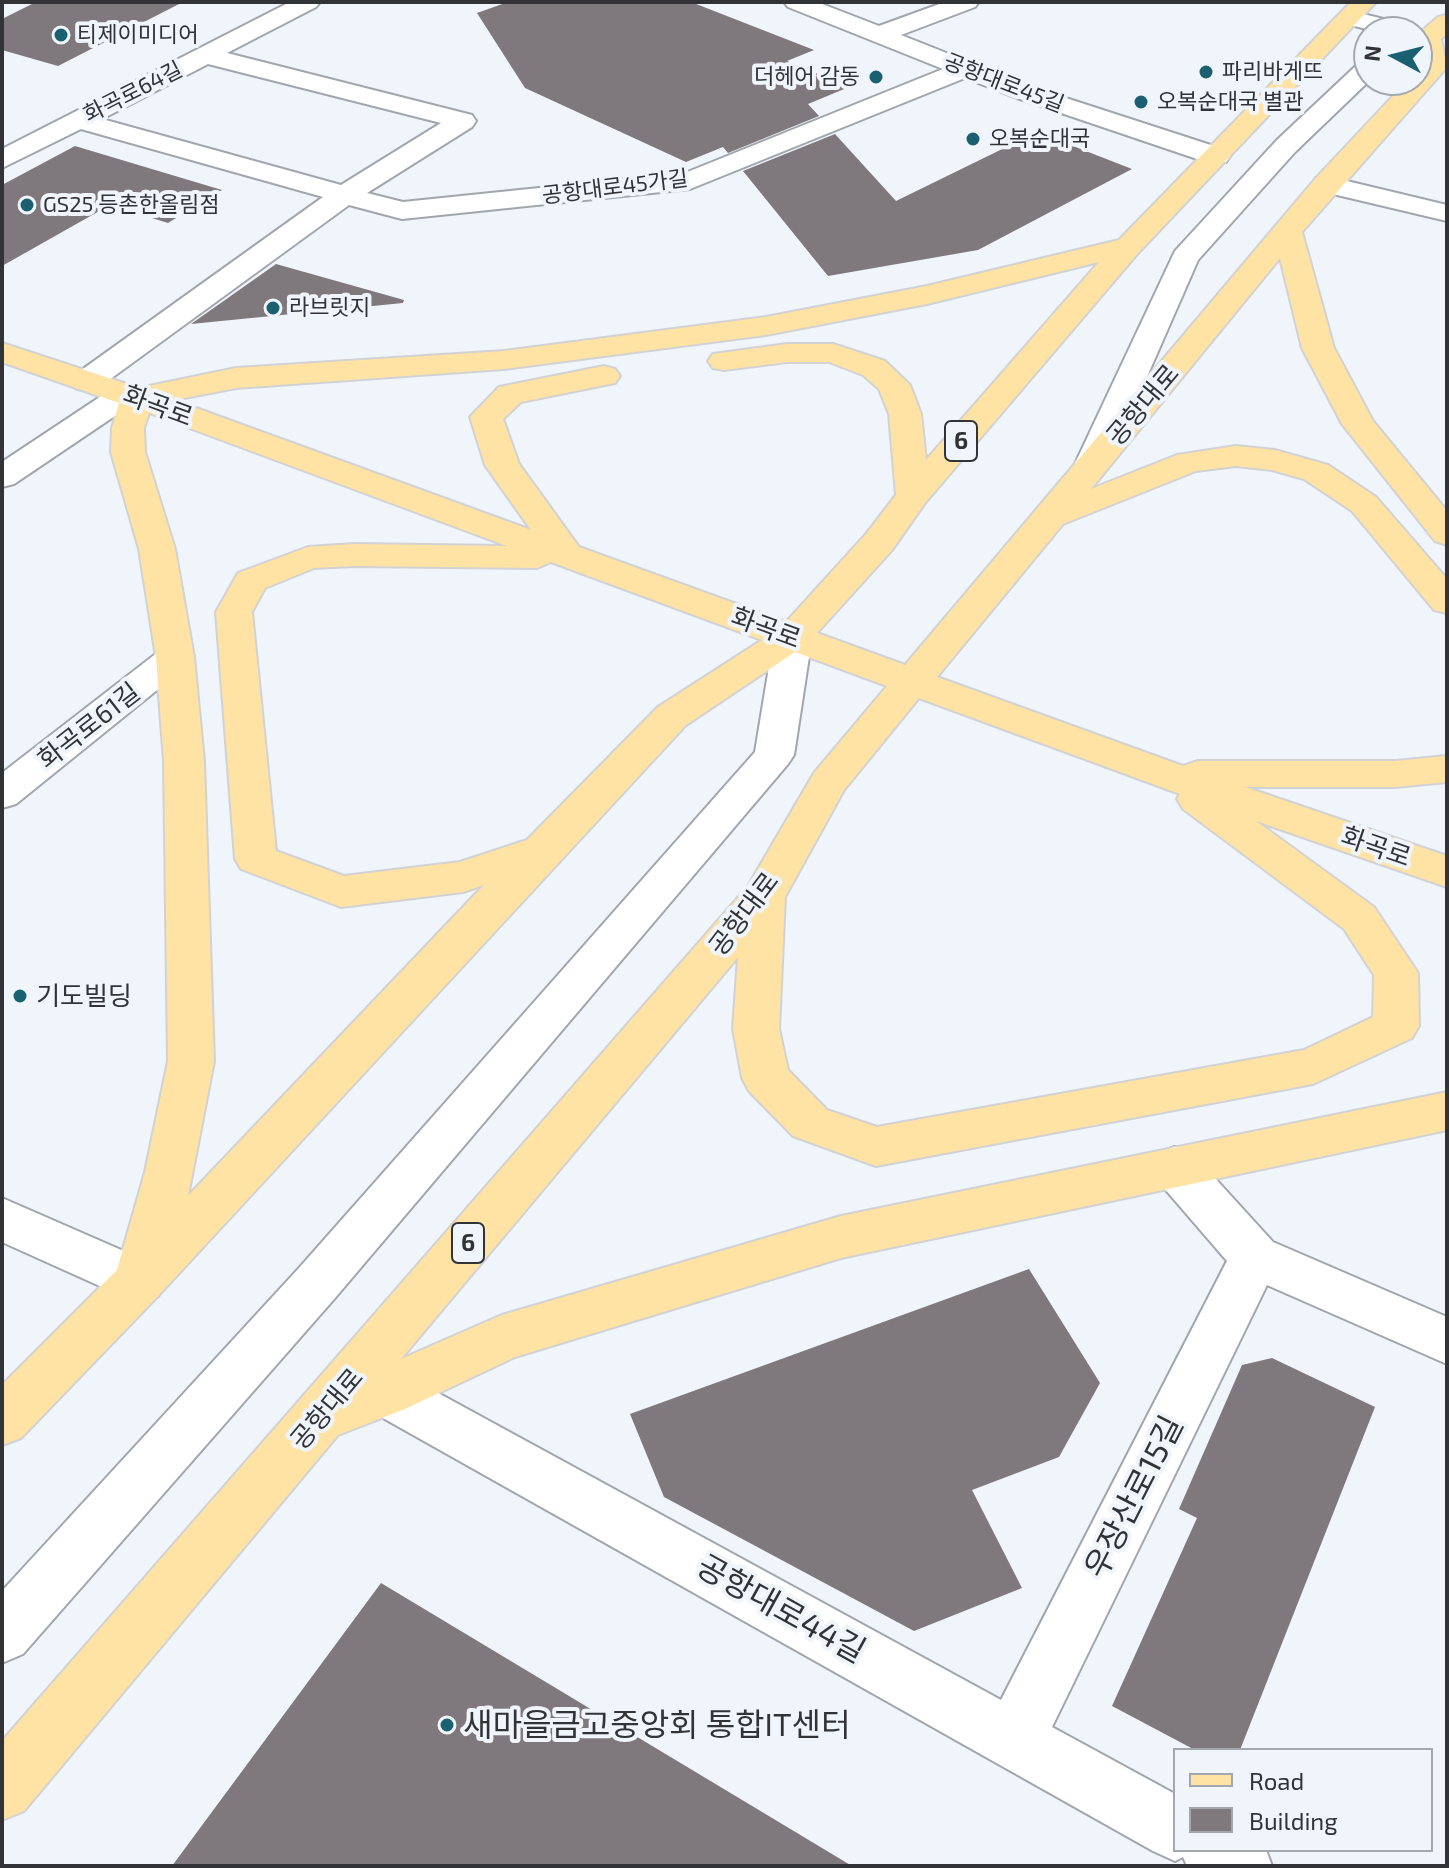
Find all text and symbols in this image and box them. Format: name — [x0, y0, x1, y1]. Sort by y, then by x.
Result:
north arrow — [1353, 16, 1433, 96]
place label: 티제이미디어 — [77, 22, 198, 48]
marker: 티제이미디어 — [52, 26, 70, 44]
text: N — [1357, 44, 1385, 63]
street label: 공항대로45길 — [940, 48, 1068, 118]
street label: 화곡로64길 — [79, 56, 187, 128]
place label: 파리바게뜨 — [1222, 59, 1323, 85]
marker: 파리바게뜨 — [1197, 63, 1215, 81]
place label: 더헤어 감동 — [754, 64, 860, 90]
marker: 더헤어 감동 — [867, 68, 885, 86]
place label: 오복순대국 별관 — [1157, 89, 1304, 115]
marker: 오복순대국 별관 — [1132, 93, 1150, 111]
place label: 오복순대국 — [989, 126, 1090, 152]
marker: 오복순대국 — [964, 130, 982, 148]
street label: 공항대로45가길 — [541, 165, 689, 209]
place label: GS25 등촌한올림점 — [43, 192, 220, 218]
marker: GS25 등촌한올림점 — [18, 196, 36, 214]
place label: 라브릿지 — [289, 295, 370, 321]
marker: 라브릿지 — [264, 299, 282, 317]
street label: 공항대로 — [1100, 358, 1186, 452]
street label: 화곡로 — [119, 379, 197, 433]
road number: 6 — [945, 421, 977, 461]
street label: 화곡로 — [727, 601, 805, 655]
street label: 화곡로61길 — [32, 676, 146, 776]
street label: 화곡로 — [1337, 821, 1415, 873]
street label: 공항대로 — [703, 866, 785, 962]
place label: 기도빌딩 — [36, 980, 132, 1012]
marker: 기도빌딩 — [11, 987, 29, 1005]
road number: 6 — [452, 1223, 484, 1263]
street label: 공항대로 — [284, 1362, 370, 1456]
street label: 우장산로15길 — [1077, 1409, 1191, 1585]
street label: 공항대로44길 — [690, 1547, 872, 1671]
place label: 새마을금고중앙회 통합IT센터 — [463, 1706, 850, 1744]
marker: 새마을금고중앙회 통합IT센터 — [438, 1716, 456, 1734]
legend — [1173, 1748, 1433, 1852]
text: Road — [1249, 1766, 1304, 1795]
text: Building — [1249, 1806, 1338, 1835]

